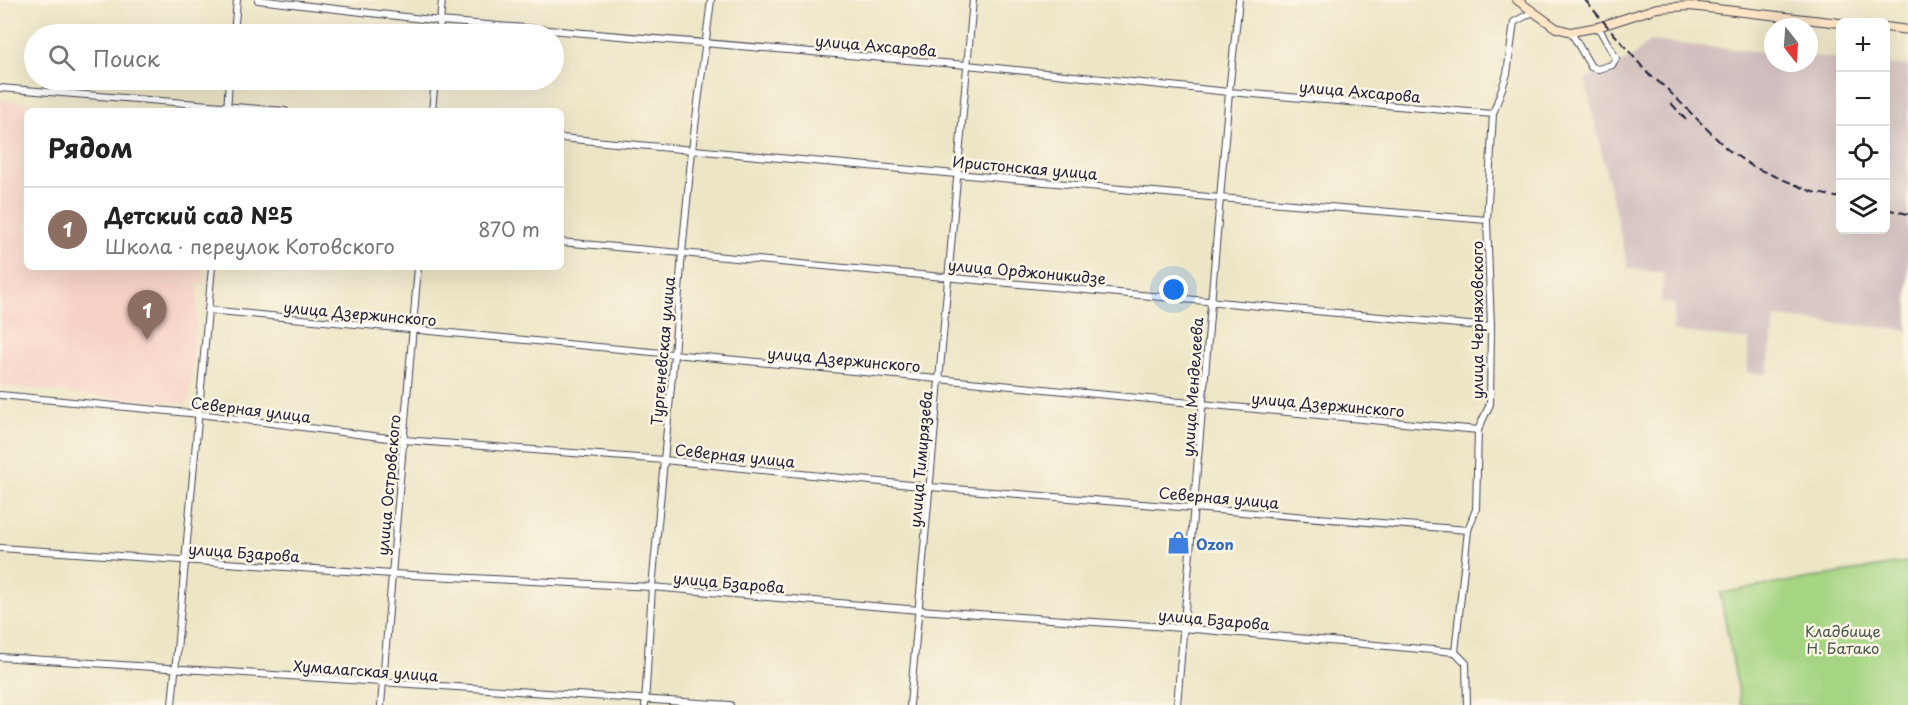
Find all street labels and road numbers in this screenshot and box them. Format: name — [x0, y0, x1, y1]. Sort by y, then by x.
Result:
street label: улица Ахсарова — [814, 28, 938, 62]
street label: улица Ахсарова — [1298, 74, 1422, 108]
street label: Иристонская улица — [952, 149, 1099, 185]
street label: улица Черняховского — [1465, 241, 1488, 399]
street label: улица Орджоникидзе — [947, 253, 1107, 289]
street label: Тургеневская улица — [644, 275, 680, 427]
street label: улица Дзержинского — [283, 295, 437, 331]
street label: улица Менделеева — [1176, 316, 1208, 458]
street label: улица Дзержинского — [767, 341, 921, 377]
street label: улица Дзержинского — [1251, 386, 1405, 422]
street label: улица Тимирязева — [903, 389, 937, 528]
street label: Северная улица — [190, 390, 313, 428]
street label: улица Островского — [370, 413, 406, 557]
street label: Северная улица — [674, 437, 797, 473]
street label: Северная улица — [1158, 480, 1281, 514]
street label: улица Бзарова — [188, 537, 301, 567]
street label: улица Бзарова — [672, 566, 786, 598]
street label: улица Бзарова — [1157, 603, 1271, 635]
street label: Хумалагская улица — [293, 653, 440, 687]

